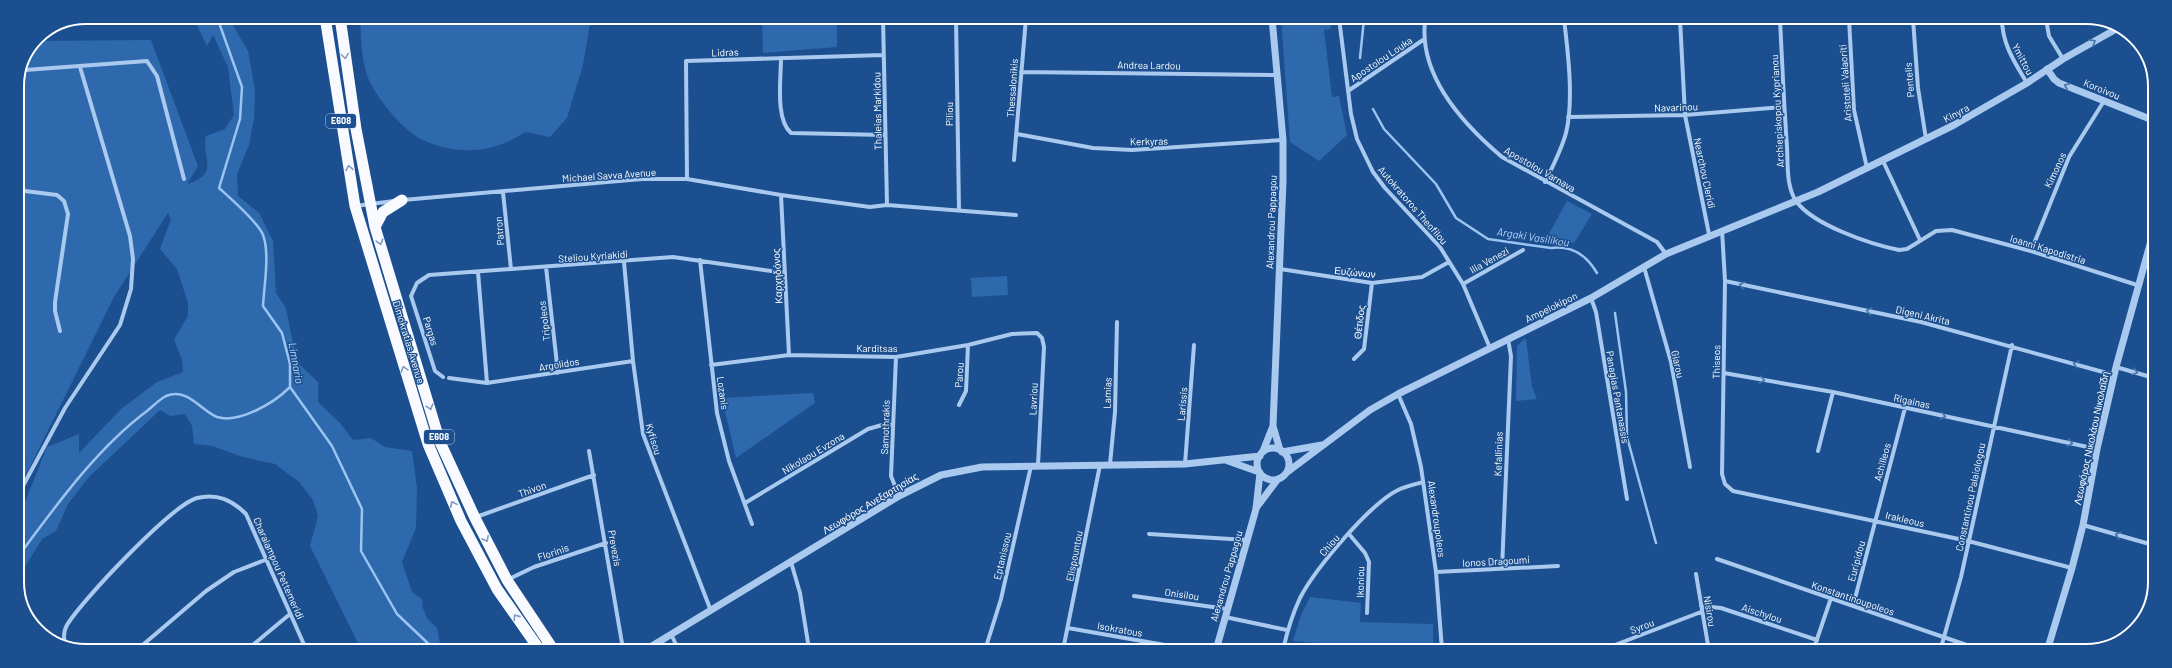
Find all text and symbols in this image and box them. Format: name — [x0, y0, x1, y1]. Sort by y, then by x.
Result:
street label: Apostolou Louka — [1348, 34, 1414, 84]
one-way arrow — [2089, 39, 2096, 47]
street label: Ymittou — [2010, 41, 2036, 77]
street label: Aristoteli Valaoriti — [1836, 44, 1854, 122]
street label: Lidras — [711, 46, 739, 58]
one-way arrow — [340, 53, 349, 59]
street label: Archiepiskopou Kyprianou — [1768, 54, 1786, 168]
street label: Thessalonikis — [1004, 58, 1020, 118]
street label: Andrea Lardou — [1117, 58, 1181, 72]
street label: Pentelis — [1901, 62, 1917, 98]
street label: Thaleias Markidou — [870, 72, 884, 150]
street label: Koroivou — [2082, 76, 2122, 102]
one-way arrow — [2063, 82, 2070, 90]
street label: Navarinou — [1654, 100, 1698, 114]
street label: Kinyra — [1941, 101, 1971, 125]
street label: Piliou — [943, 102, 955, 126]
road number: E608 — [326, 114, 356, 128]
street label: Kerkyras — [1130, 135, 1168, 147]
street label: Nearchou Cleridi — [1692, 137, 1718, 209]
street label: Apostolou Varnava — [1502, 144, 1578, 194]
street label: Kimonos — [2042, 150, 2069, 190]
street label: Autokratoros Theofilou — [1376, 163, 1450, 247]
one-way arrow — [345, 165, 353, 171]
street label: Michael Savva Avenue — [562, 166, 656, 184]
street label: Alexandrou Pappagou — [1263, 175, 1279, 269]
street label: Patron — [492, 216, 506, 246]
water label: Argaki Vasilikou — [1496, 224, 1571, 249]
street label: Ioanni Kapodistria — [2009, 232, 2087, 266]
one-way arrow — [375, 238, 383, 245]
street label: Ilia Venezi — [1467, 244, 1511, 276]
street label: Steliou Kyriakidi — [558, 248, 628, 264]
street label: Καρχηδόνος — [770, 248, 784, 304]
street label: Ευζώνων — [1334, 264, 1376, 281]
one-way arrow — [1739, 281, 1745, 289]
street label: Ampelokipon — [1523, 289, 1579, 325]
street label: Dimokratias Avenue — [391, 299, 427, 385]
street label: Tripoleos — [536, 300, 552, 342]
street label: Digeni Akrita — [1895, 303, 1951, 327]
street label: Θέτιδος — [1351, 304, 1367, 340]
one-way arrow — [1866, 307, 1872, 316]
street label: Pargas — [421, 315, 441, 347]
water label: Limnaria — [286, 341, 307, 385]
street label: Karditsas — [856, 342, 898, 354]
street label: Thiseos — [1710, 345, 1722, 379]
street label: Giarou — [1669, 349, 1687, 379]
street label: Panagias Pantanassis — [1604, 350, 1632, 444]
street label: Argolidos — [538, 355, 580, 373]
one-way arrow — [2073, 360, 2080, 369]
street label: Parou — [952, 362, 966, 388]
one-way arrow — [401, 365, 409, 372]
one-way arrow — [2131, 367, 2138, 376]
street label: Λεωφόρος Νικολάου Νικολαΐδη — [2071, 370, 2111, 506]
one-way arrow — [1759, 375, 1765, 383]
street label: Lozanis — [715, 376, 731, 411]
street label: Lamias — [1100, 377, 1114, 409]
street label: Lavriou — [1026, 382, 1040, 416]
street label: Larissis — [1175, 386, 1189, 421]
street label: Rigainas — [1893, 391, 1932, 411]
street label: Samothrakis — [878, 399, 892, 455]
one-way arrow — [425, 403, 434, 410]
one-way arrow — [1940, 411, 1946, 419]
street label: Kyfisou — [644, 422, 664, 456]
road number: E608 — [424, 430, 454, 444]
street label: Nikolaou Evzona — [779, 430, 847, 476]
street label: Kefallinias — [1491, 431, 1505, 477]
one-way arrow — [2067, 438, 2073, 446]
street label: Achilleos — [1871, 441, 1893, 483]
street label: Constantinou Palaiologou — [1953, 442, 1987, 552]
street label: Λεωφόρος Ανεξαρτησίας — [820, 470, 920, 537]
street label: Thivon — [516, 478, 548, 500]
street label: Alexandroupoleos — [1426, 480, 1448, 558]
one-way arrow — [450, 501, 458, 508]
street label: Irakleous — [1884, 509, 1926, 529]
street label: Charalampou Pettemeridi — [251, 515, 307, 621]
street label: Prevezis — [606, 529, 624, 567]
street label: Elispountou — [1063, 529, 1085, 583]
street label: Alexandrou Pappagou — [1207, 529, 1245, 623]
street label: Eptanissou — [991, 531, 1013, 581]
one-way arrow — [2115, 531, 2122, 540]
street label: Chiou — [1316, 532, 1342, 558]
one-way arrow — [481, 535, 489, 542]
street label: Euripidou — [1845, 539, 1867, 583]
street label: Florinis — [536, 541, 570, 563]
street label: Ionos Dragoumi — [1462, 553, 1530, 569]
street label: Ikoniou — [1354, 566, 1366, 598]
street label: Konstantinoupoleos — [1810, 578, 1896, 618]
street label: Onisilou — [1164, 586, 1200, 602]
street label: Nisirou — [1701, 595, 1719, 627]
street label: Aischylou — [1740, 601, 1784, 625]
one-way arrow — [514, 615, 521, 622]
street label: Syrou — [1628, 616, 1656, 636]
street label: Isokratous — [1096, 619, 1144, 639]

